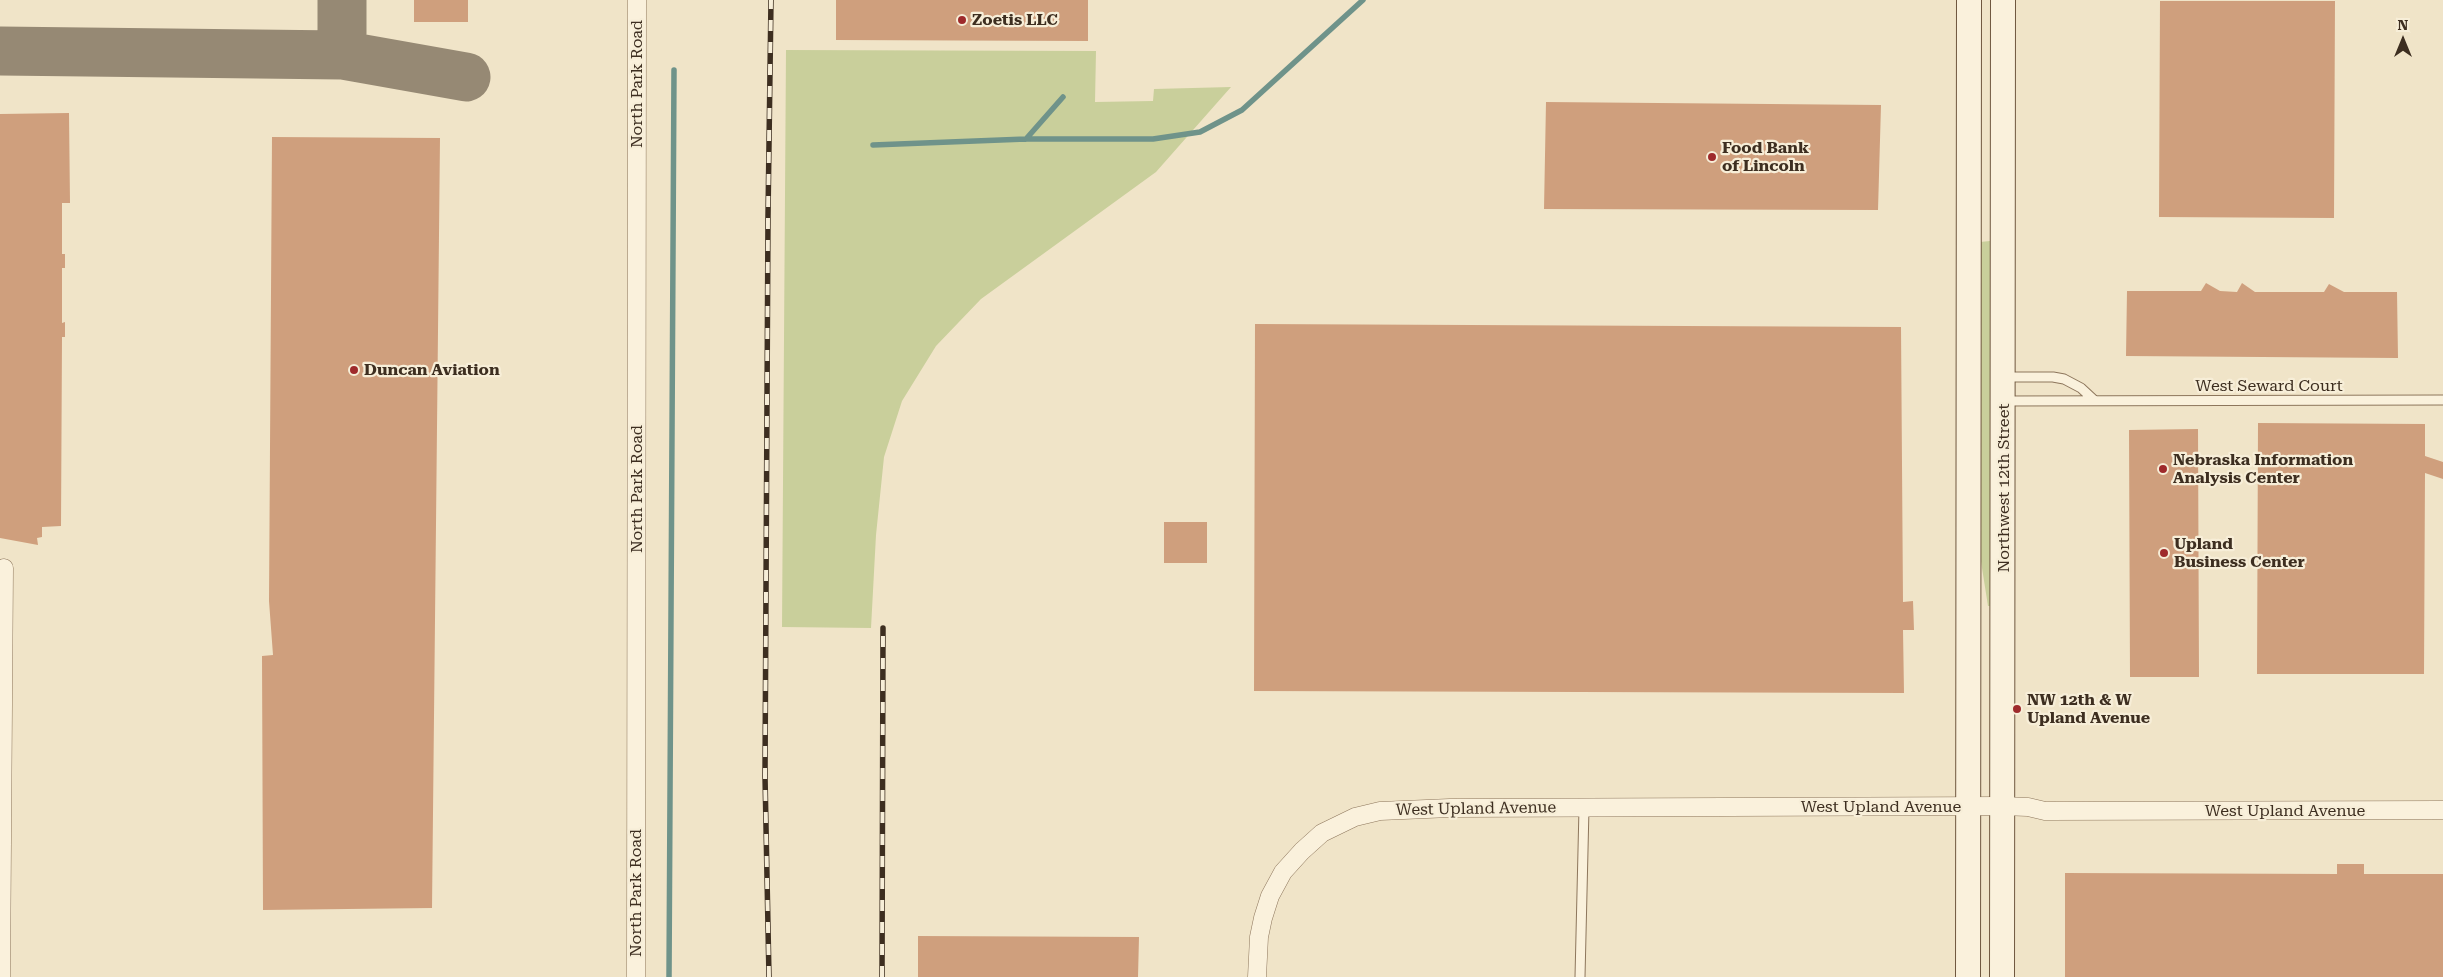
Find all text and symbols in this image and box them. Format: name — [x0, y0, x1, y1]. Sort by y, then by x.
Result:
place label: Zoetis LLC — [972, 10, 1058, 30]
marker: Zoetis LLC — [956, 14, 968, 26]
north arrow — [2378, 15, 2428, 65]
text: N — [2398, 17, 2408, 33]
street label: North Park Road — [627, 20, 647, 148]
place label: Food Bank of Lincoln — [1722, 138, 1809, 176]
marker: Food Bank of Lincoln — [1706, 151, 1718, 163]
place label: Duncan Aviation — [364, 360, 500, 380]
marker: Duncan Aviation — [348, 364, 360, 376]
street label: West Seward Court — [2195, 376, 2343, 396]
street label: Northwest 12th Street — [1994, 404, 2014, 572]
street label: North Park Road — [627, 425, 647, 553]
place label: Nebraska Information Analysis Center — [2173, 450, 2353, 488]
marker: Nebraska Information Analysis Center — [2157, 463, 2169, 475]
place label: Upland Business Center — [2174, 534, 2305, 572]
marker: Upland Business Center — [2158, 547, 2170, 559]
place label: NW 12th & W Upland Avenue — [2027, 690, 2150, 728]
marker: NW 12th & W Upland Avenue — [2011, 703, 2023, 715]
street label: West Upland Avenue — [1801, 797, 1961, 817]
street label: West Upland Avenue — [1396, 798, 1556, 820]
street label: West Upland Avenue — [2205, 801, 2365, 821]
street label: North Park Road — [626, 829, 646, 957]

